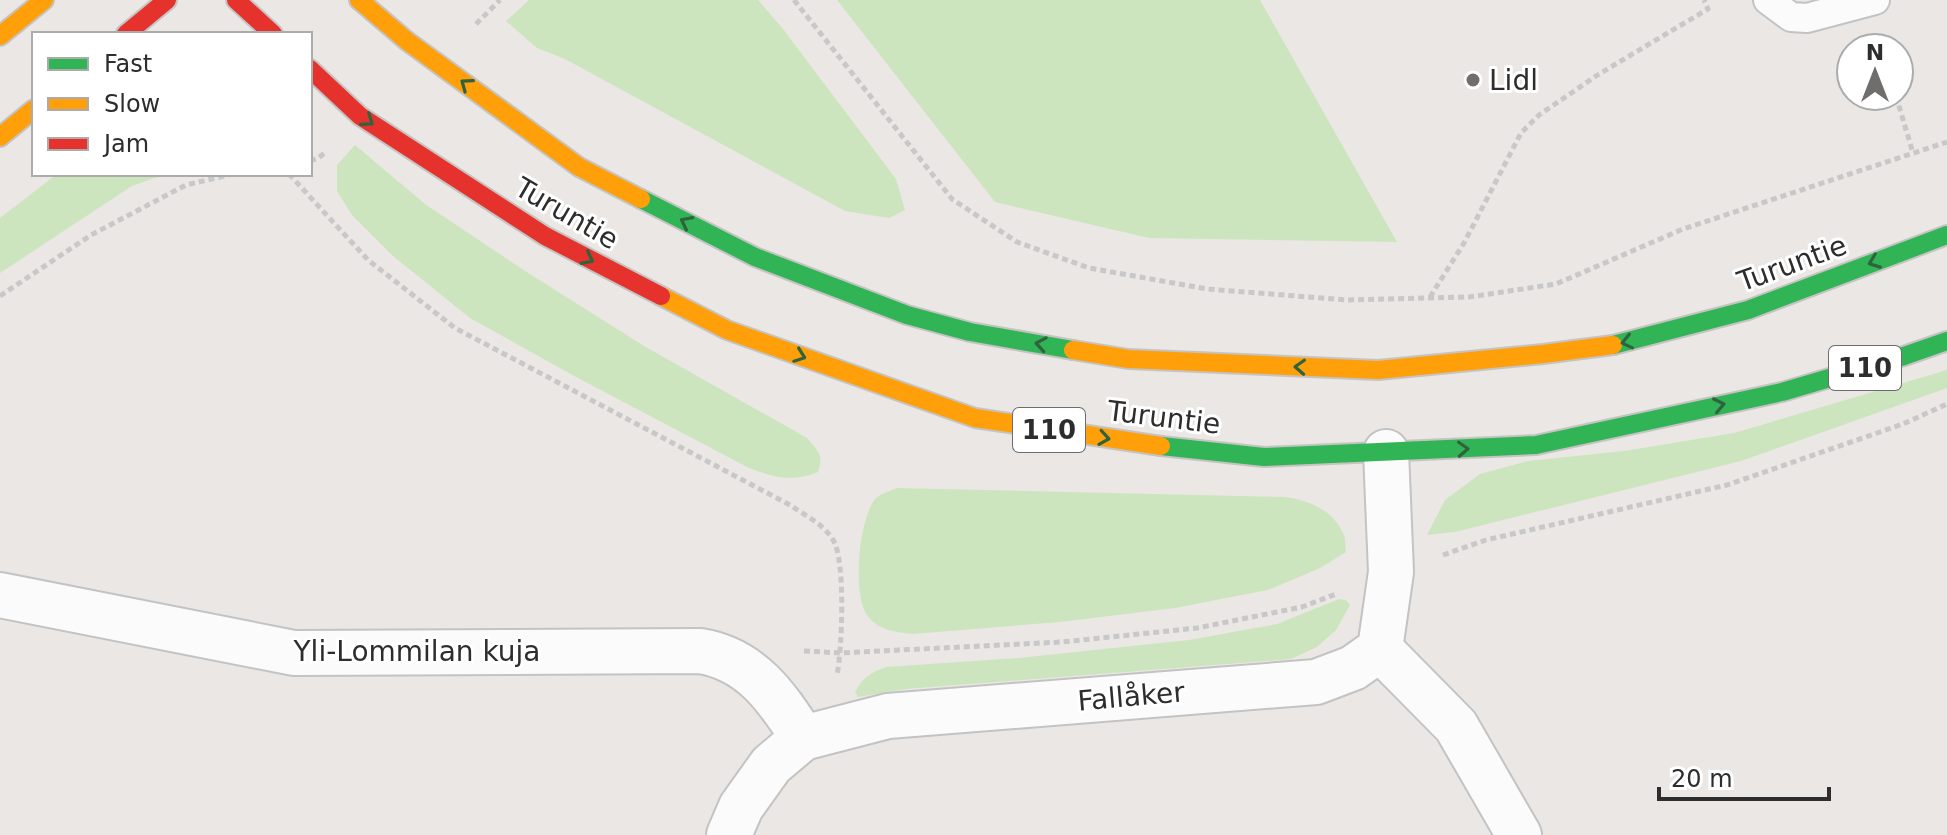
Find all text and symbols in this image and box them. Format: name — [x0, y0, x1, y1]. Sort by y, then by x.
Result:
legend — [32, 32, 312, 176]
north arrow — [1835, 32, 1915, 112]
text: N — [1866, 40, 1884, 65]
text: Fast — [104, 50, 152, 78]
place label: Lidl — [1489, 64, 1538, 97]
marker: Lidl — [1464, 71, 1482, 89]
one-way arrow — [460, 79, 475, 94]
text: Slow — [104, 90, 160, 118]
one-way arrow — [360, 111, 374, 126]
text: Jam — [102, 130, 149, 158]
street label: Turuntie — [508, 170, 624, 256]
one-way arrow — [679, 216, 694, 231]
street label: Turuntie — [1732, 229, 1851, 299]
one-way arrow — [580, 249, 595, 264]
one-way arrow — [1868, 252, 1882, 269]
one-way arrow — [1621, 332, 1634, 349]
one-way arrow — [1034, 336, 1048, 353]
one-way arrow — [792, 346, 806, 363]
road number: 110 — [1829, 346, 1901, 390]
one-way arrow — [1293, 358, 1306, 375]
street label: Turuntie — [1105, 394, 1222, 441]
one-way arrow — [1712, 398, 1726, 415]
road number: 110 — [1013, 408, 1085, 452]
one-way arrow — [1097, 429, 1111, 446]
one-way arrow — [1457, 440, 1470, 457]
street label: Yli-Lommilan kuja — [293, 635, 540, 668]
street label: Fallåker — [1076, 675, 1186, 718]
scale bar — [1659, 751, 1829, 801]
text: 20 m — [1671, 765, 1733, 793]

